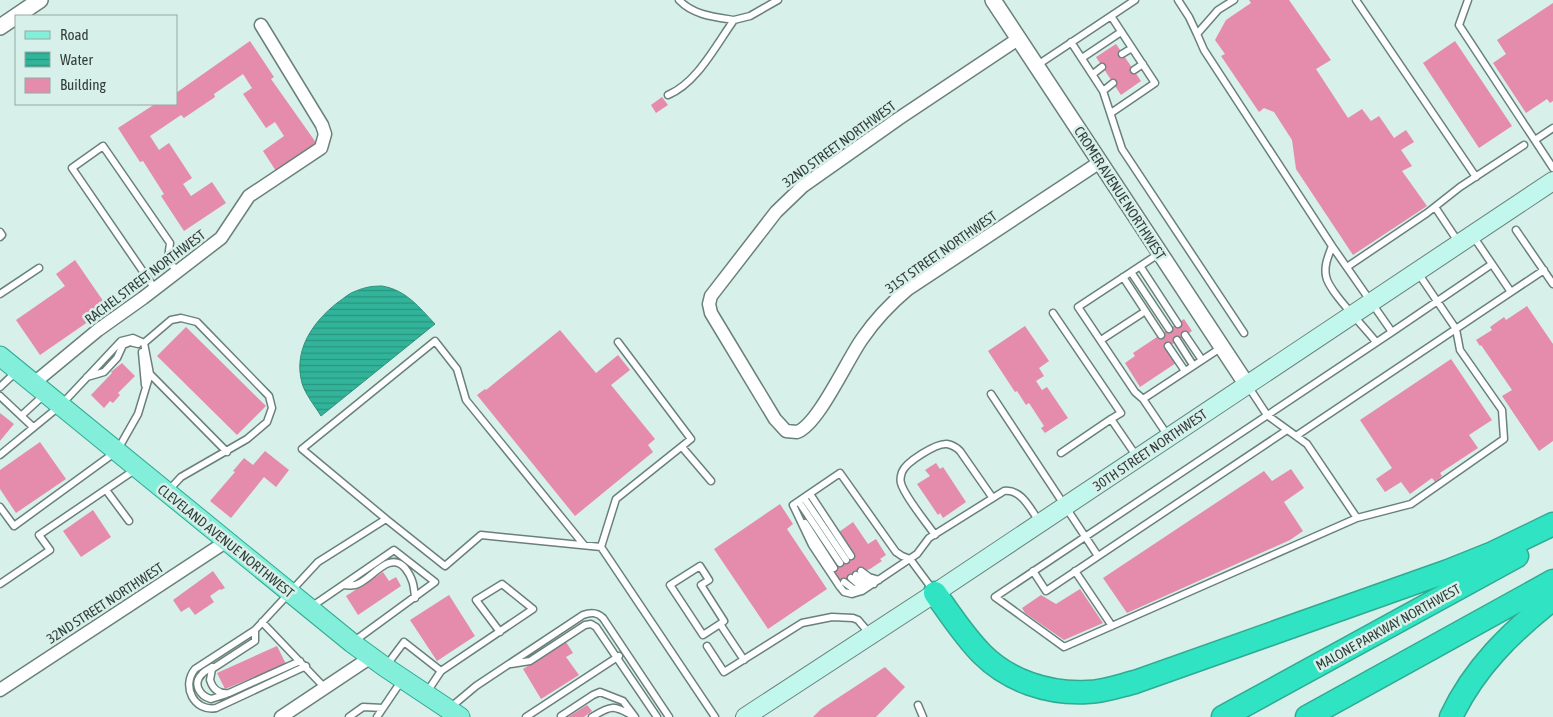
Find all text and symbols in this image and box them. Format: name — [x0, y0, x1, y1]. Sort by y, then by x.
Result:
legend — [15, 15, 178, 105]
text: Road — [60, 26, 89, 43]
text: Water — [60, 51, 93, 68]
text: Building — [60, 76, 106, 93]
street label: 32ND STREET NORTHWEST — [779, 98, 899, 190]
street label: CROMER AVENUE NORTHWEST — [1071, 124, 1169, 262]
street label: 31ST STREET NORTHWEST — [882, 208, 1000, 296]
street label: RACHEL STREET NORTHWEST — [82, 227, 208, 327]
street label: 30TH STREET NORTHWEST — [1090, 406, 1210, 494]
street label: CLEVELAND AVENUE NORTHWEST — [155, 481, 297, 601]
street label: 32ND STREET NORTHWEST — [44, 559, 166, 647]
street label: MALONE PARKWAY NORTHWEST — [1313, 581, 1463, 673]

